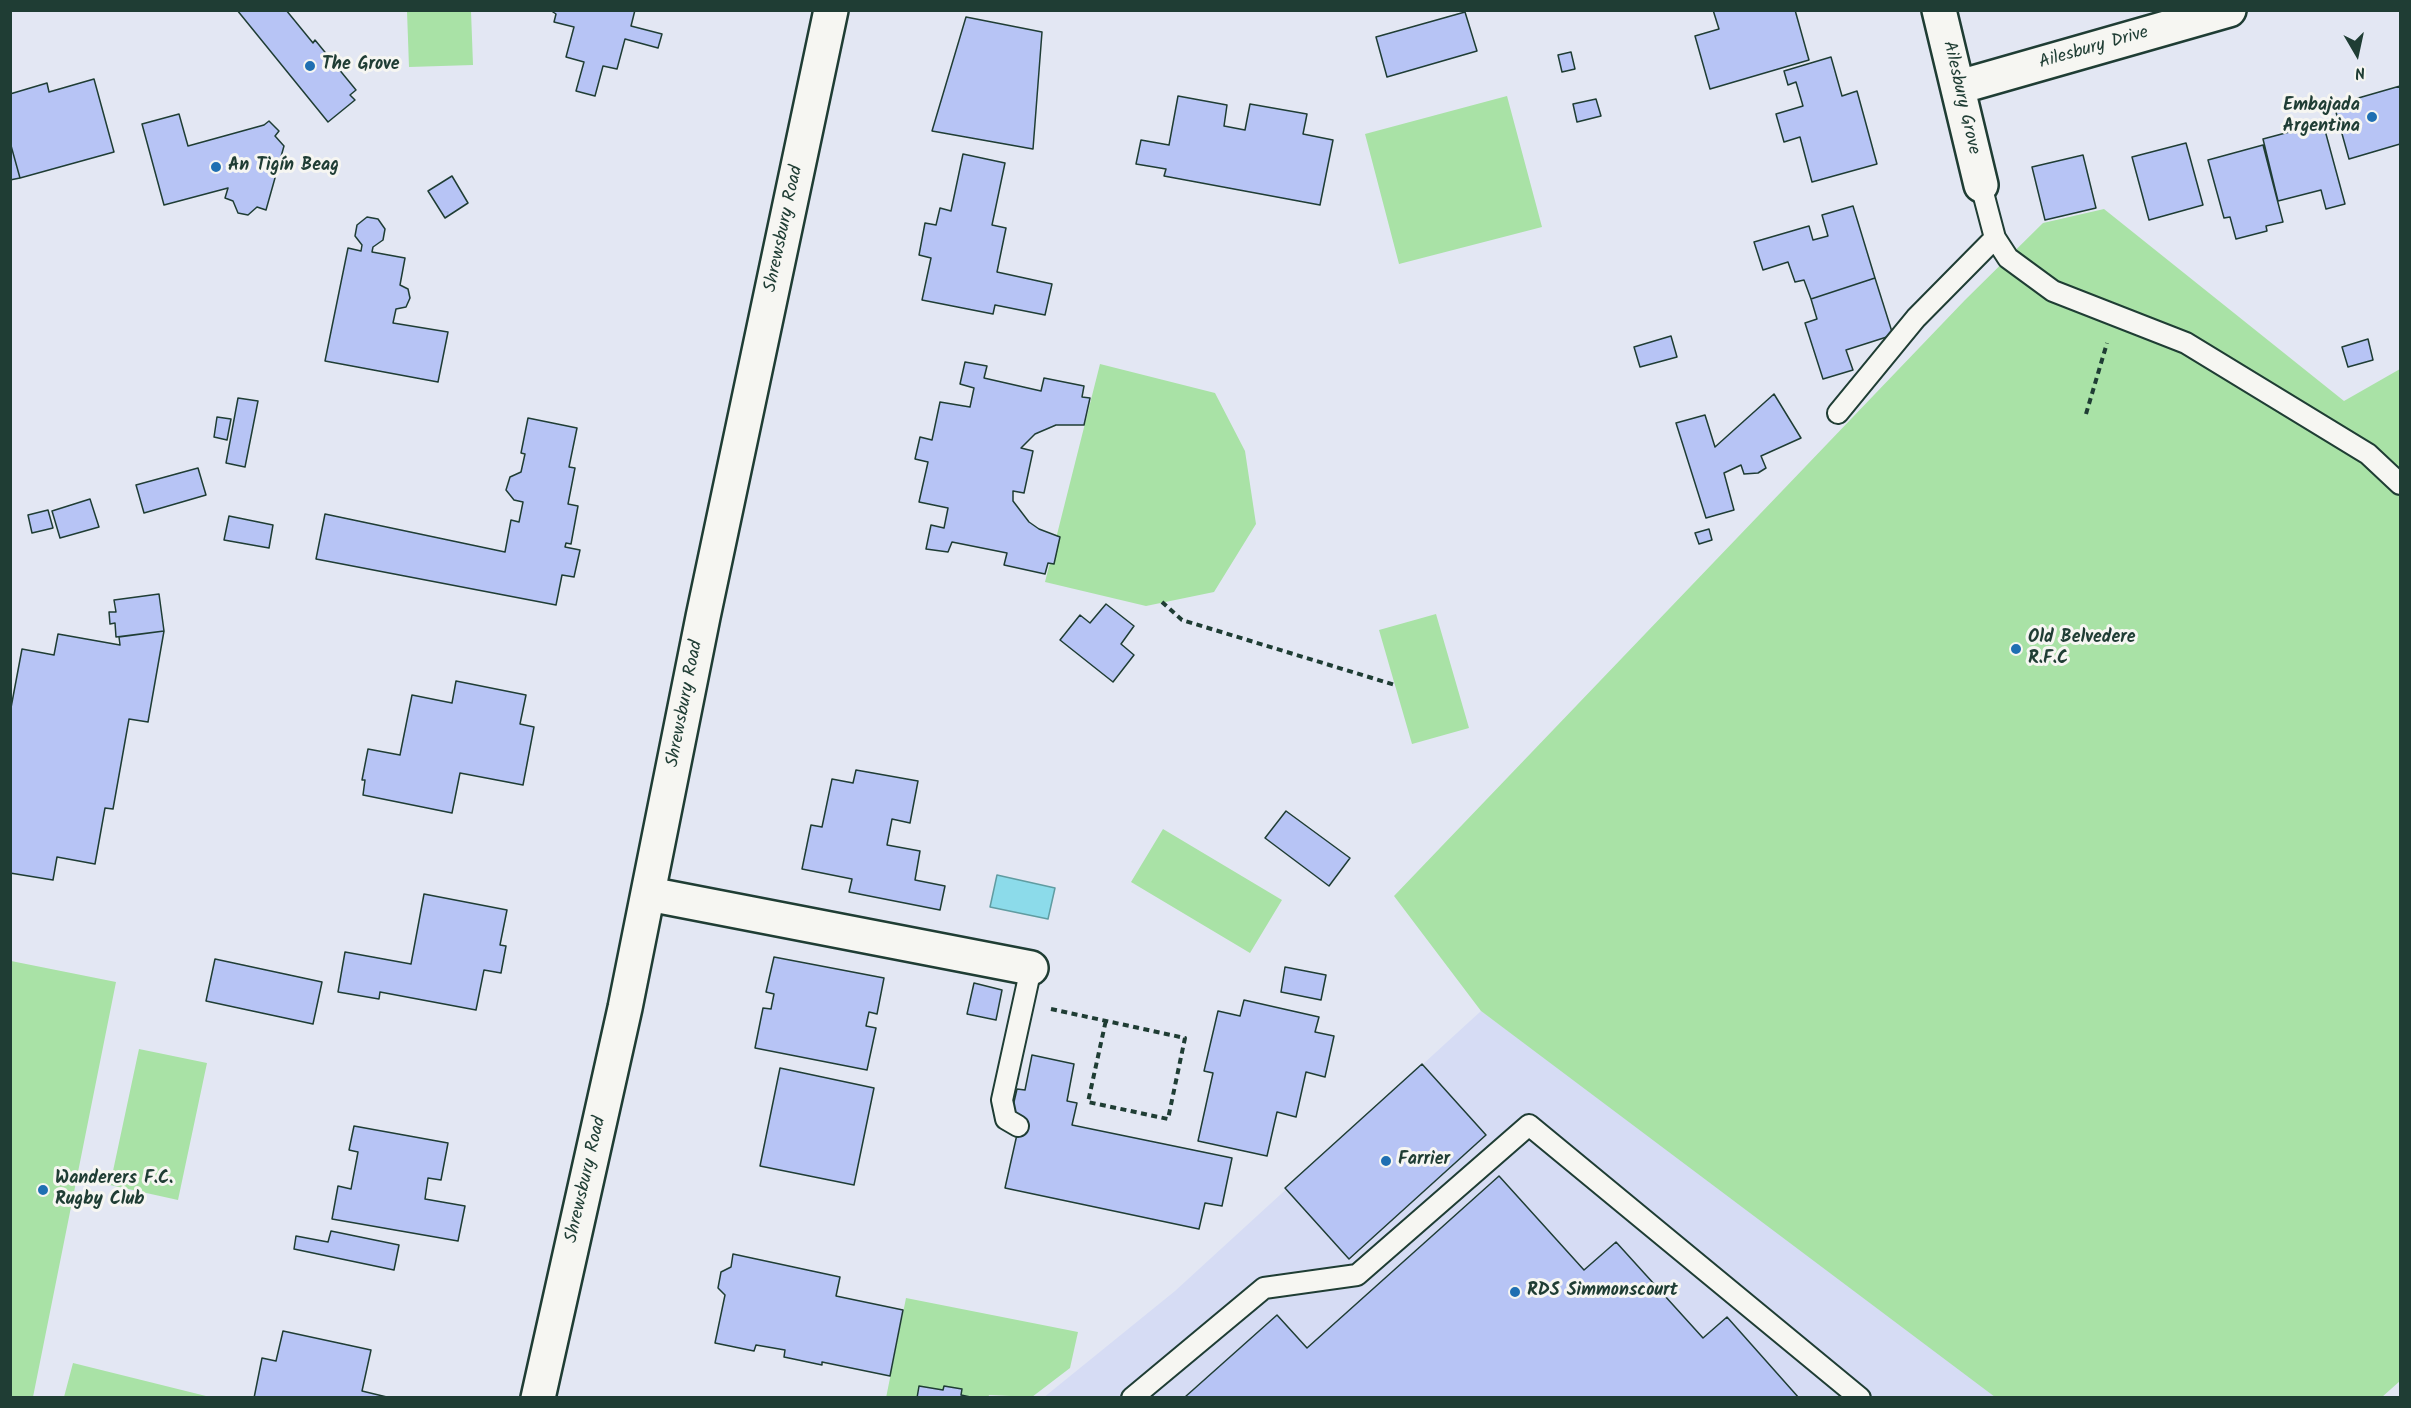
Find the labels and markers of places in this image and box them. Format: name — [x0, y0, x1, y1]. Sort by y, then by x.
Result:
place label: The Grove — [322, 55, 399, 77]
marker: The Grove — [303, 59, 317, 73]
place label: Embajada Argentina — [2283, 96, 2360, 138]
marker: Embajada Argentina — [2365, 110, 2379, 124]
place label: An Tigín Beag — [228, 156, 339, 178]
marker: An Tigín Beag — [209, 160, 223, 174]
place label: Old Belvedere R.F.C — [2028, 628, 2136, 670]
marker: Old Belvedere R.F.C — [2009, 642, 2023, 656]
place label: Farrier — [1398, 1150, 1450, 1172]
marker: Farrier — [1379, 1154, 1393, 1168]
place label: Wanderers F.C. Rugby Club — [55, 1169, 173, 1212]
marker: Wanderers F.C. Rugby Club — [36, 1183, 50, 1197]
place label: RDS Simmonscourt — [1527, 1281, 1678, 1303]
marker: RDS Simmonscourt — [1508, 1285, 1522, 1299]

